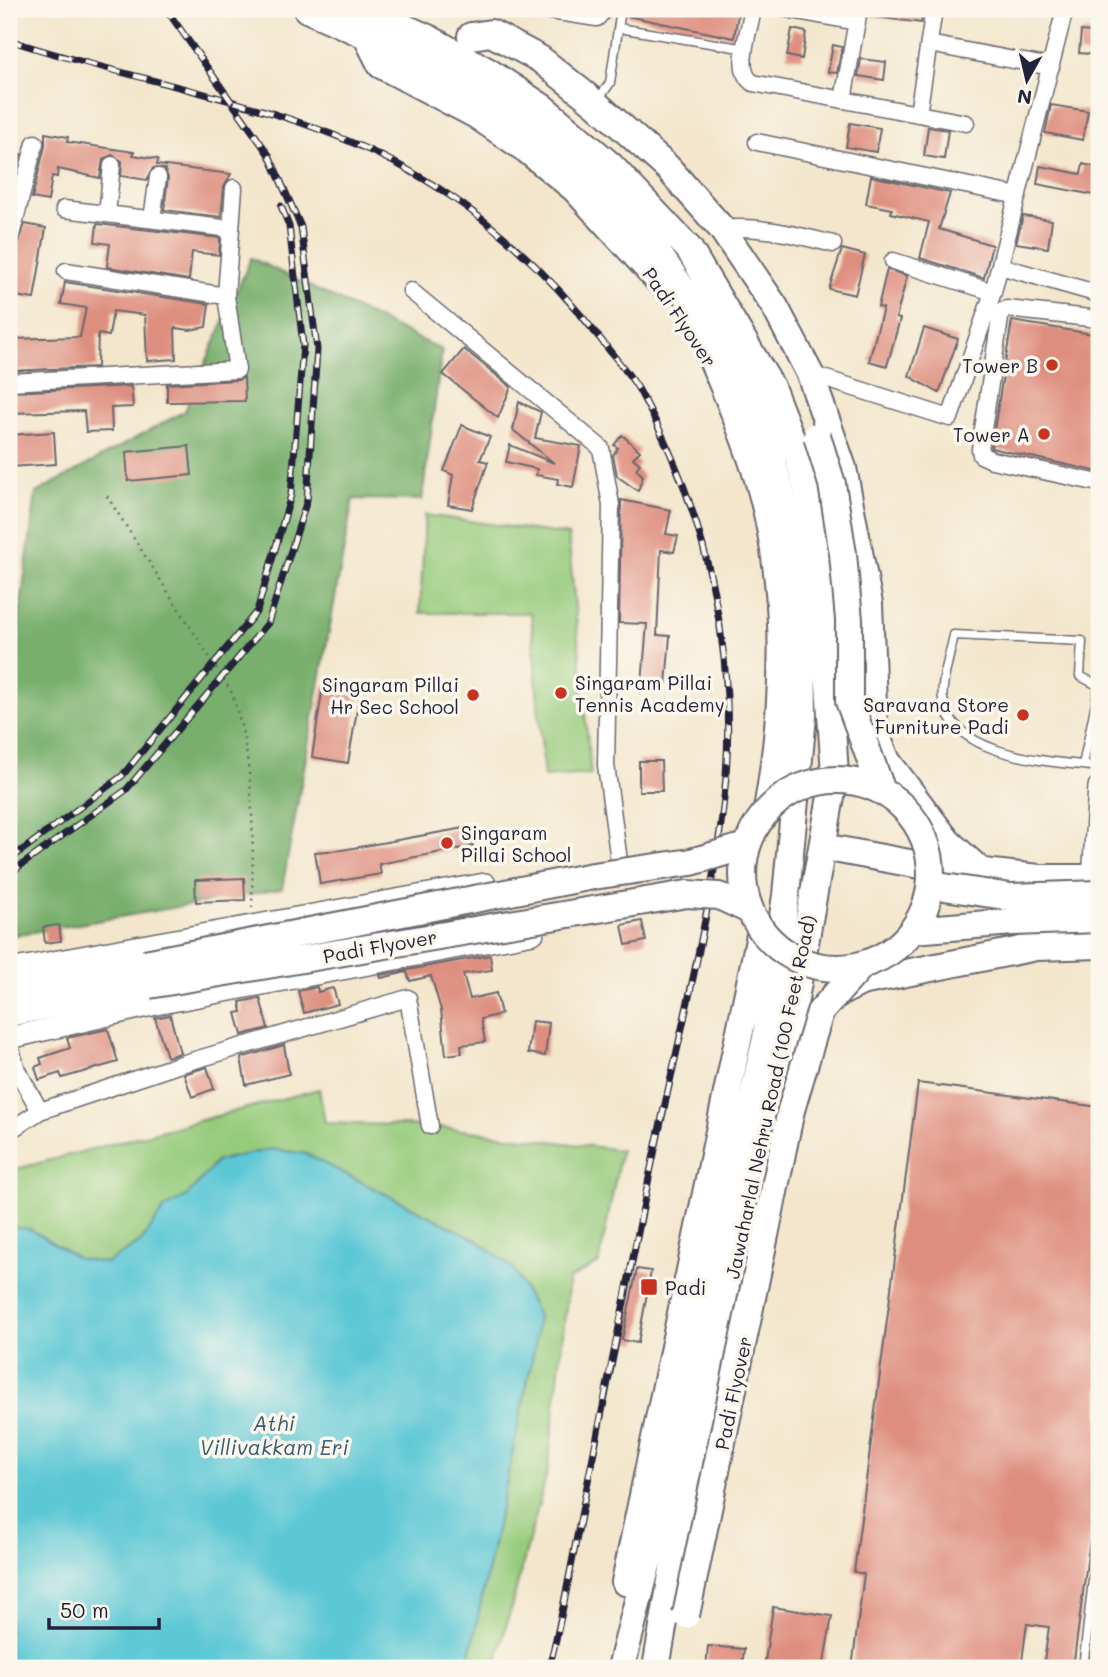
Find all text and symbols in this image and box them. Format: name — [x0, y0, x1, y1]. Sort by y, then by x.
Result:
north arrow — [992, 46, 1062, 116]
text: N — [1016, 84, 1033, 111]
street label: Padi Flyover — [637, 262, 723, 372]
place label: Tower B — [962, 353, 1038, 378]
marker: Tower B — [1044, 357, 1060, 373]
place label: Tower A — [953, 422, 1030, 447]
marker: Tower A — [1036, 426, 1052, 442]
place label: Singaram Pillai Tennis Academy — [575, 670, 725, 717]
place label: Singaram Pillai Hr Sec School — [322, 672, 459, 719]
marker: Singaram Pillai Tennis Academy — [553, 685, 569, 701]
marker: Singaram Pillai Hr Sec School — [465, 687, 481, 703]
place label: Saravana Store Furniture Padi — [863, 692, 1009, 739]
marker: Saravana Store Furniture Padi — [1015, 707, 1031, 723]
place label: Singaram Pillai School — [461, 820, 572, 867]
marker: Singaram Pillai School — [439, 835, 455, 851]
street label: Jawaharlal Nehru Road (100 Feet Road) — [719, 913, 821, 1281]
street label: Padi Flyover — [321, 924, 439, 968]
place label: Padi — [665, 1275, 706, 1300]
marker: Padi — [639, 1277, 659, 1297]
street label: Padi Flyover — [709, 1334, 757, 1452]
water label: Athi Villivakkam Eri — [199, 1409, 349, 1460]
scale bar — [49, 1586, 159, 1630]
text: 50 m — [60, 1596, 109, 1623]

